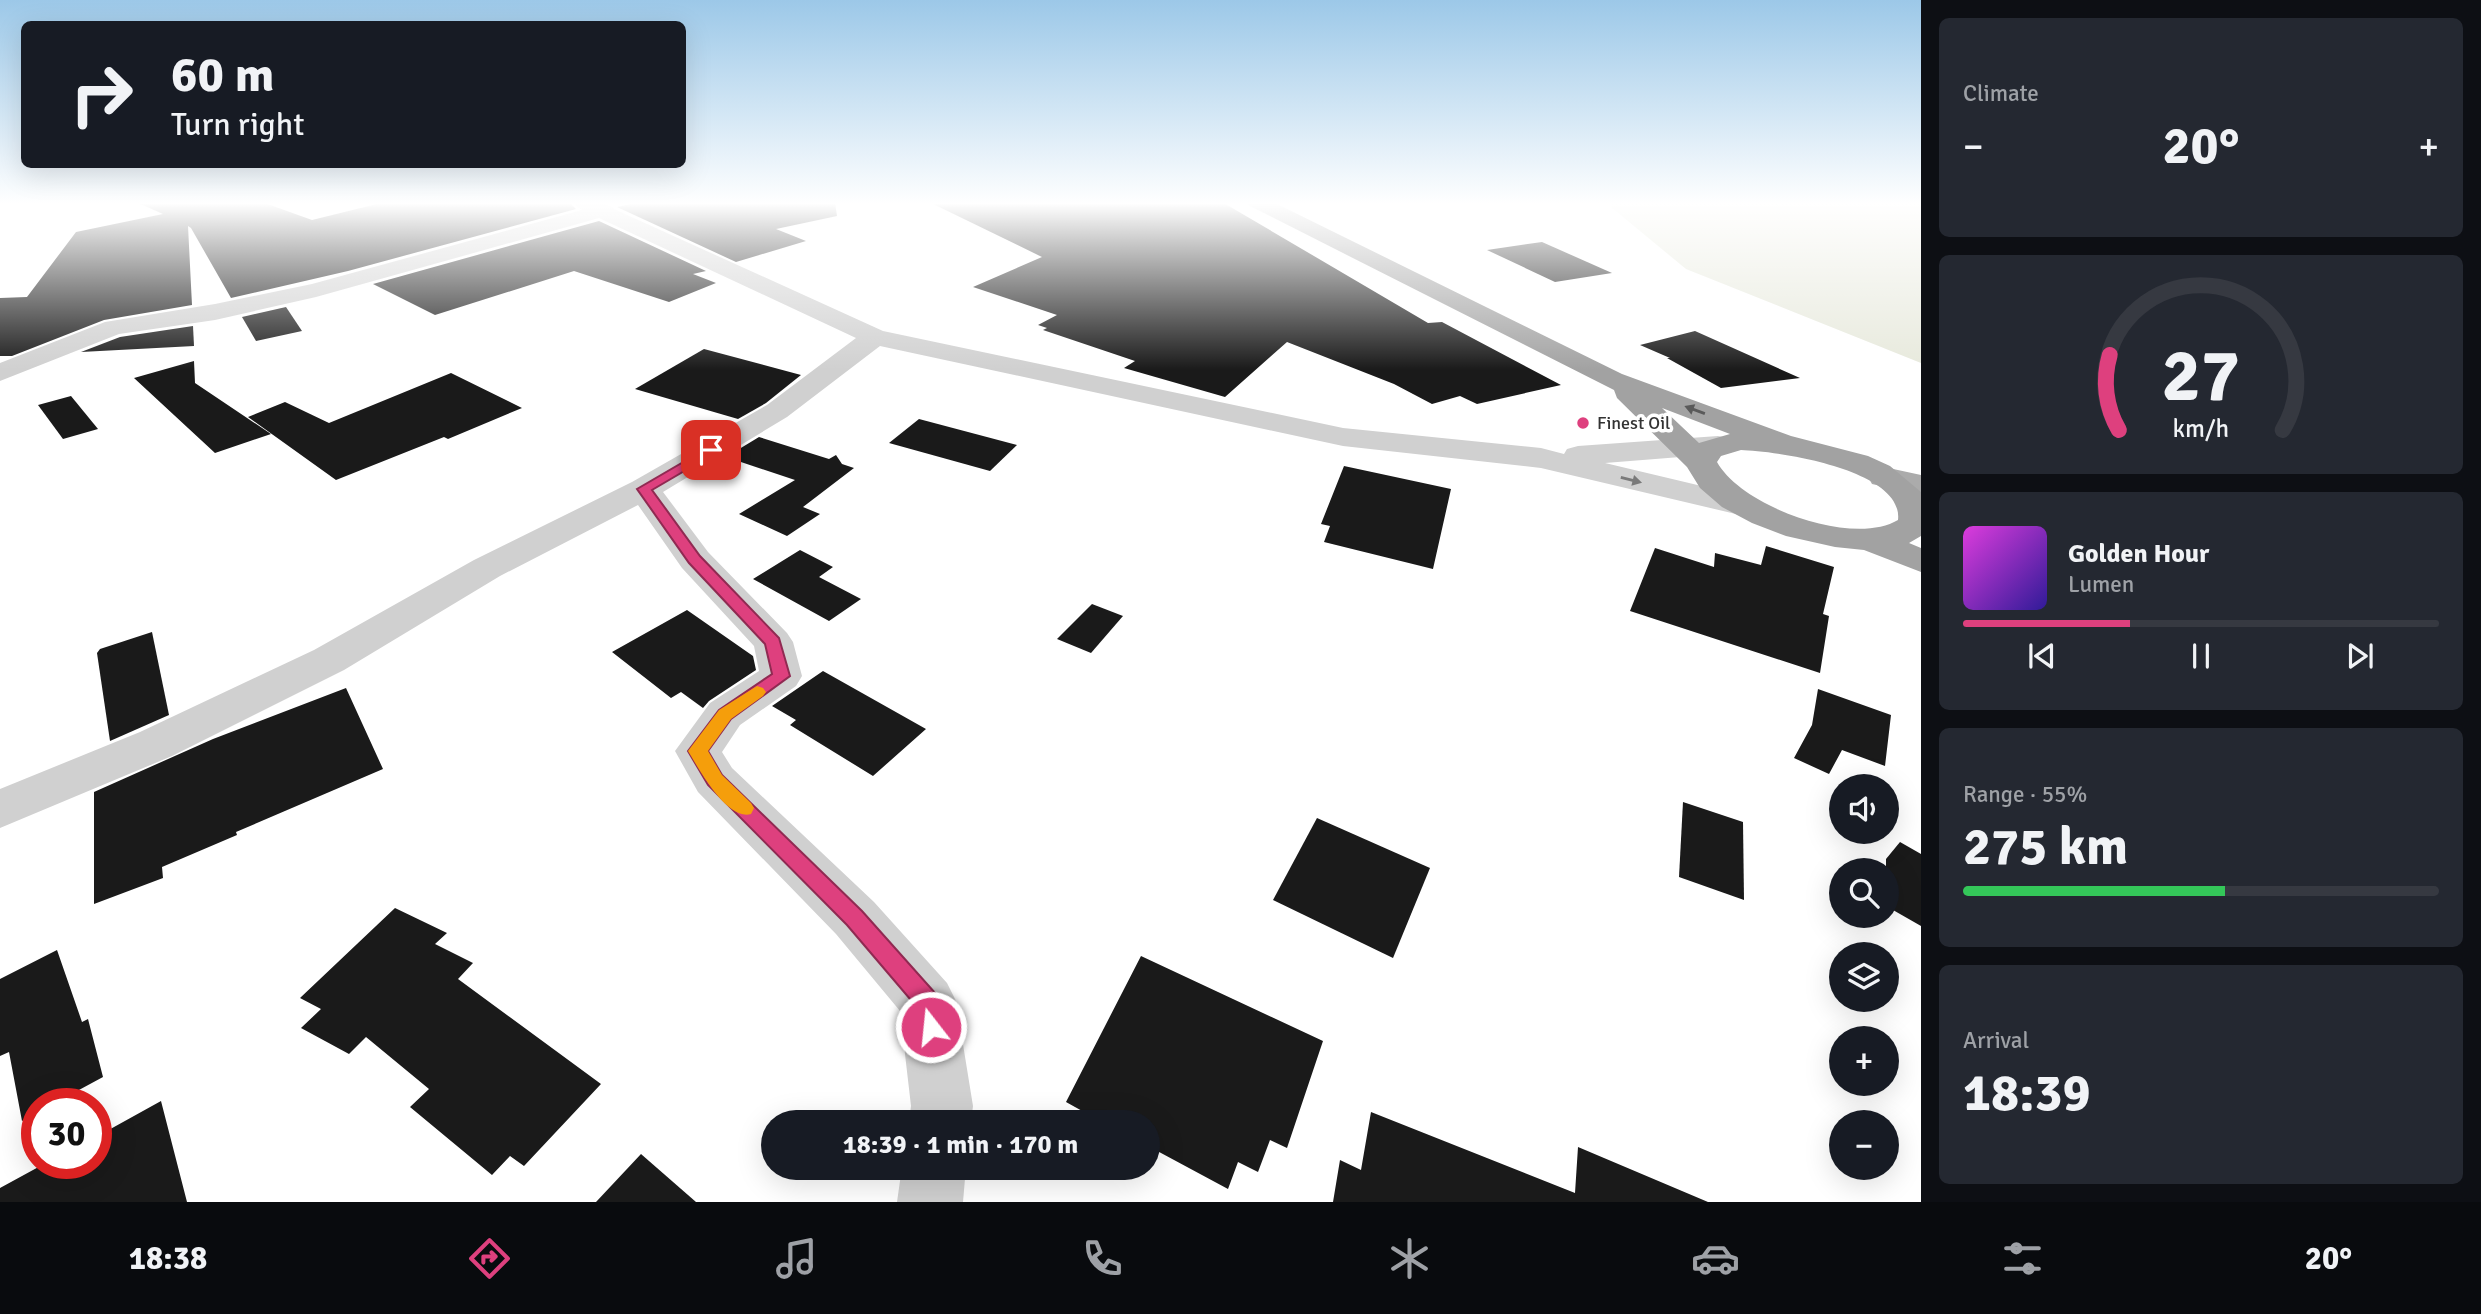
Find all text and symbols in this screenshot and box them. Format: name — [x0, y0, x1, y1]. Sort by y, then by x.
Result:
text: 60 m — [171, 45, 274, 105]
icon: right — [56, 49, 147, 140]
text: Climate — [1963, 79, 2039, 108]
text: Turn right — [171, 105, 304, 144]
text: 20° — [2163, 114, 2239, 178]
text: − — [1963, 123, 1984, 170]
text: + — [2418, 123, 2439, 170]
text: 27 — [2162, 333, 2240, 422]
one-way arrow — [1685, 405, 1706, 416]
place label: Finest Oil — [1597, 412, 1670, 434]
text: km/h — [2173, 413, 2229, 444]
marker: Finest Oil — [1575, 415, 1591, 431]
pin — [681, 420, 741, 480]
icon: arrive — [692, 431, 730, 469]
one-way arrow — [1620, 475, 1642, 486]
text: Golden Hour — [2068, 538, 2209, 570]
text: Lumen — [2068, 570, 2134, 599]
icon: previous — [2023, 637, 2061, 675]
icon: pause — [2182, 637, 2220, 675]
icon: next — [2341, 637, 2379, 675]
map controls — [1829, 774, 1899, 1180]
button: sound — [1829, 774, 1899, 844]
text: Range · 55% — [1963, 780, 2087, 809]
text: 275 km — [1963, 815, 2128, 879]
button: search — [1829, 858, 1899, 928]
button: layers — [1829, 942, 1899, 1012]
position arrow — [894, 990, 968, 1064]
button: + — [1829, 1026, 1899, 1096]
text: Arrival — [1963, 1026, 2029, 1055]
text: 18:39 — [1963, 1061, 2091, 1125]
speed limit sign: 30 — [21, 1088, 112, 1179]
button: − — [1829, 1110, 1899, 1180]
text: 18:39 · 1 min · 170 m — [843, 1129, 1078, 1161]
icon: directions — [465, 1234, 514, 1283]
icon: music — [772, 1234, 821, 1283]
icon: phone — [1078, 1234, 1127, 1283]
icon: climate — [1385, 1234, 1434, 1283]
icon: car — [1691, 1234, 1740, 1283]
icon: filters — [1998, 1234, 2047, 1283]
text: 18:38 — [129, 1239, 207, 1278]
text: 20° — [2305, 1239, 2352, 1278]

